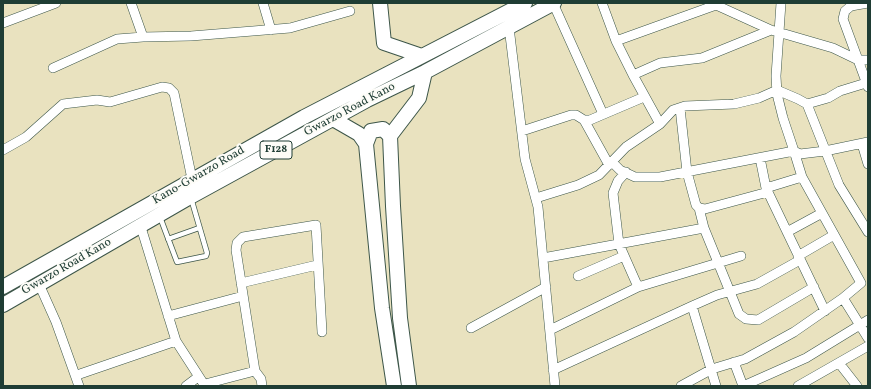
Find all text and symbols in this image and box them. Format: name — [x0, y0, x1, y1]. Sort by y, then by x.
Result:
street label: Gwarzo Road Kano — [302, 80, 398, 140]
road number: F128 — [260, 141, 292, 159]
street label: Kano-Gwarzo Road — [150, 144, 248, 208]
street label: Gwarzo Road Kano — [20, 236, 114, 298]

